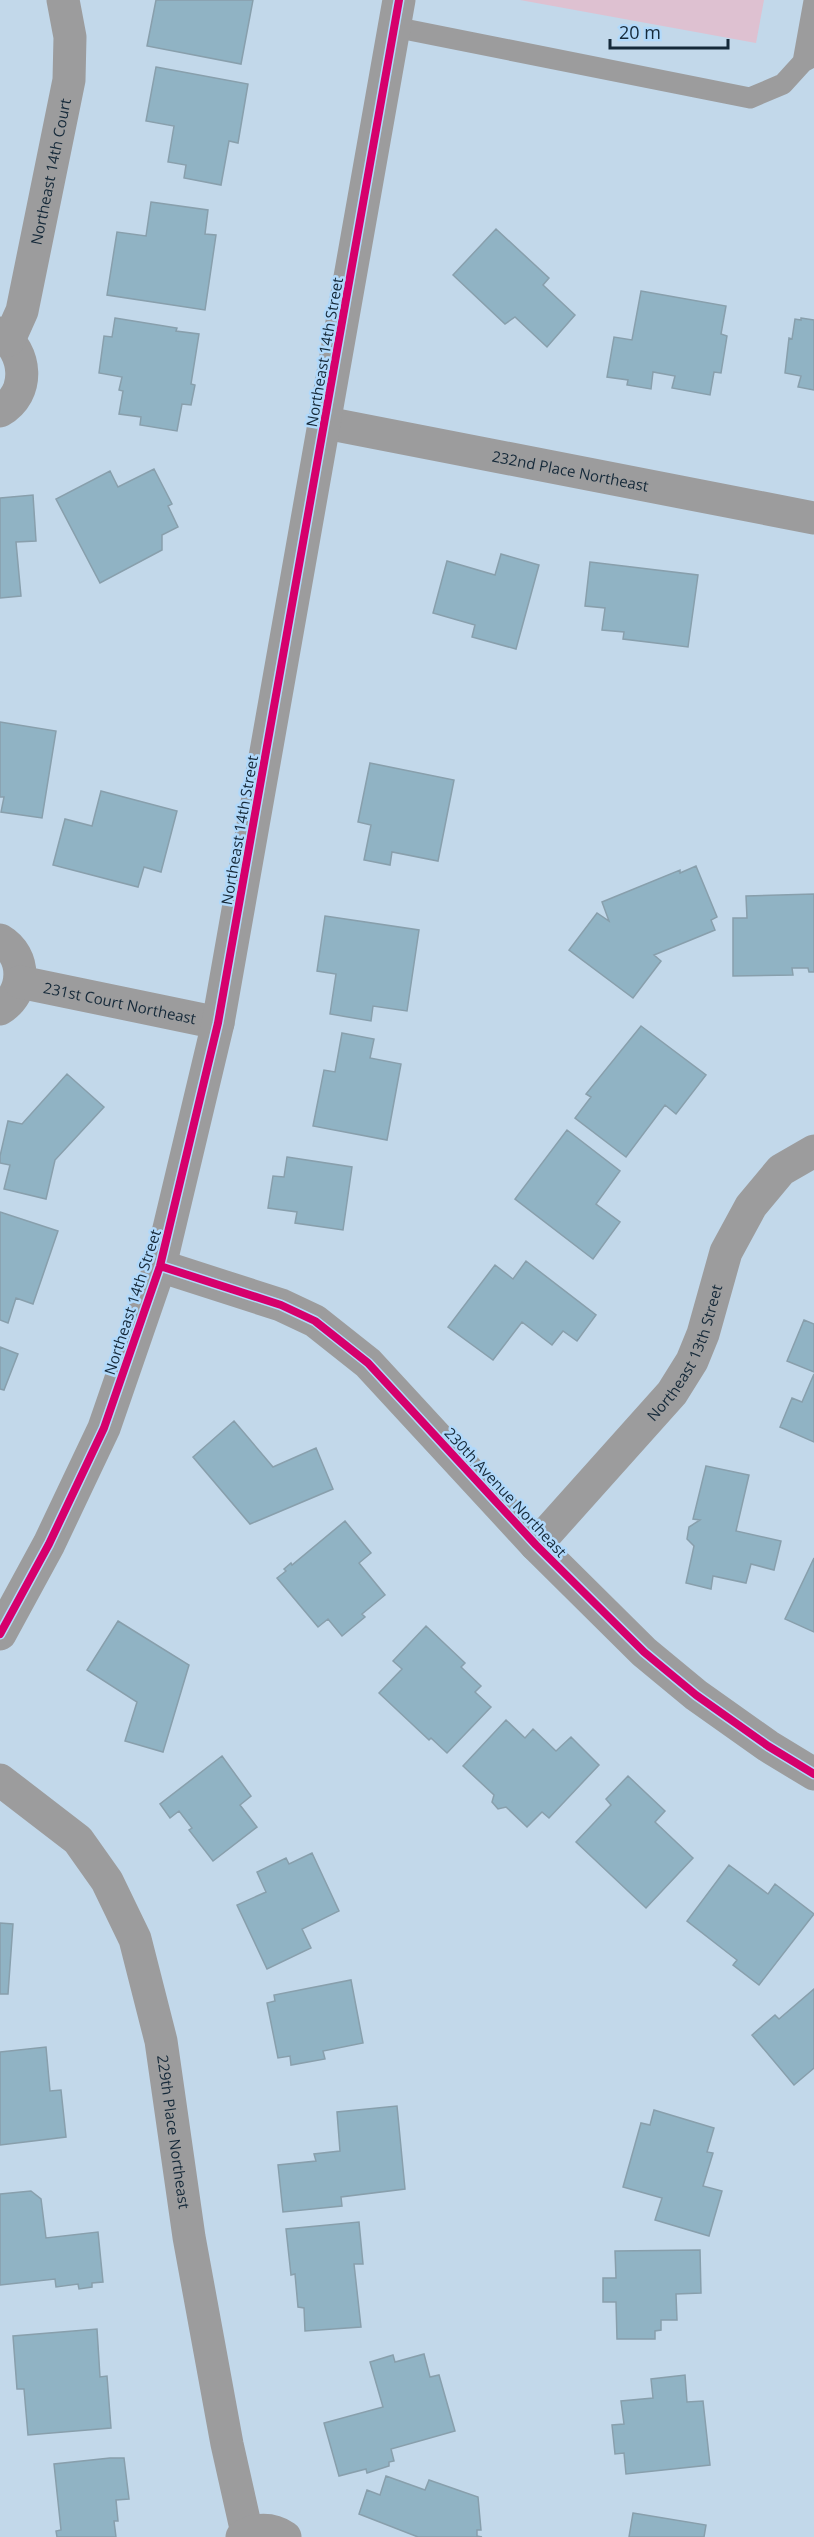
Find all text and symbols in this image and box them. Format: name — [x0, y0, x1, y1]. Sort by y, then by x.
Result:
scale bar — [610, 12, 728, 50]
text: 20 m — [619, 20, 661, 44]
street label: Northeast 14th Court — [26, 97, 75, 247]
street label: Northeast 14th Street — [301, 276, 347, 428]
street label: 232nd Place Northeast — [490, 446, 650, 496]
street label: Northeast 14th Street — [216, 754, 262, 906]
street label: 231st Court Northeast — [42, 977, 198, 1028]
street label: Northeast 14th Street — [99, 1227, 165, 1377]
street label: Northeast 13th Street — [642, 1282, 726, 1425]
street label: 230th Avenue Northeast — [441, 1423, 571, 1561]
street label: 229th Place Northeast — [153, 2054, 195, 2210]

